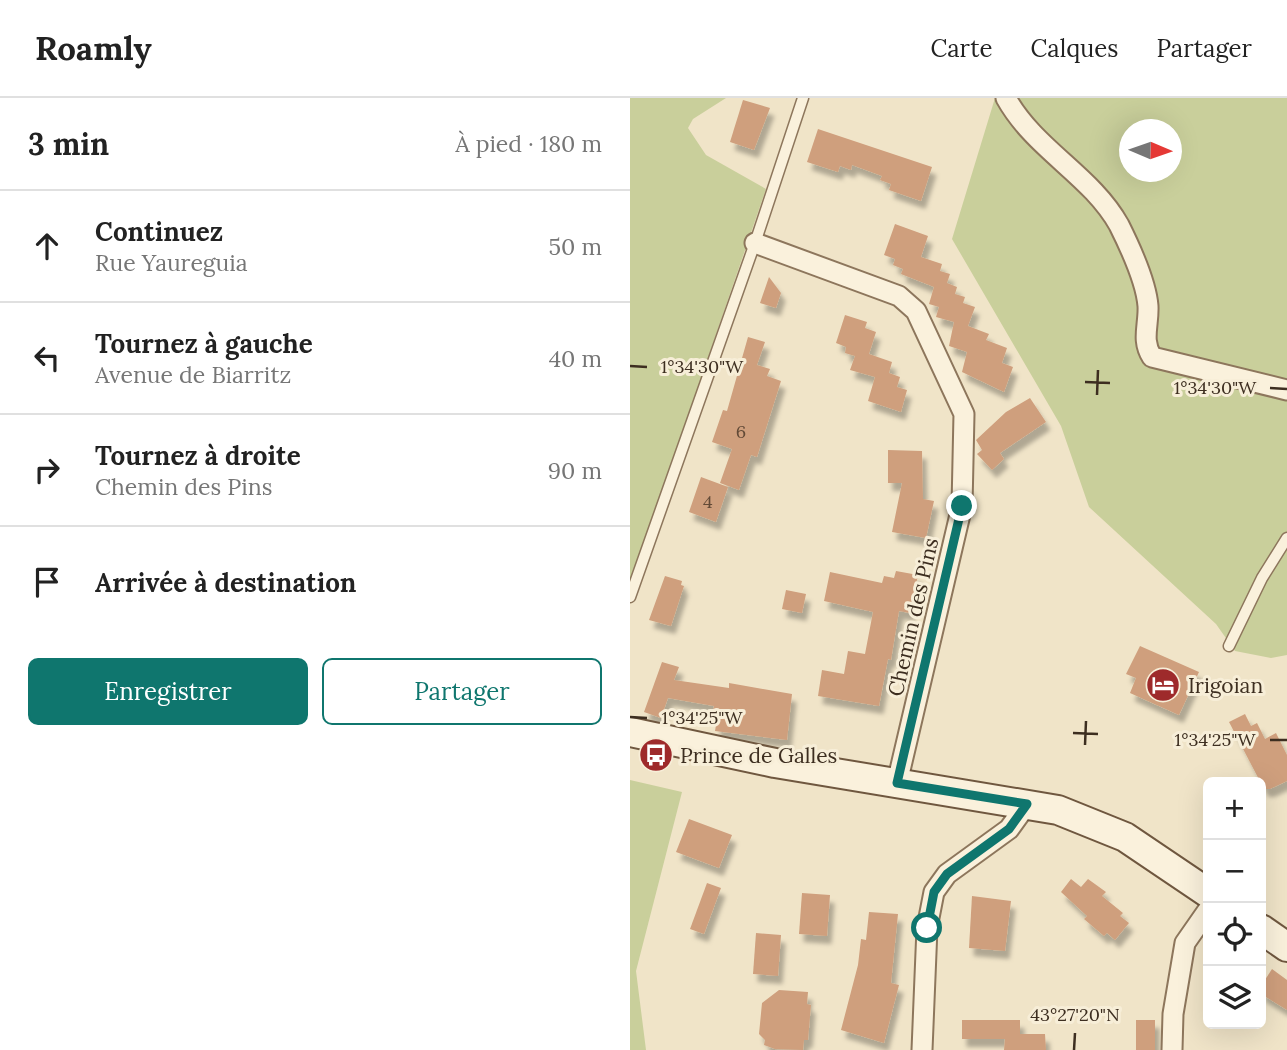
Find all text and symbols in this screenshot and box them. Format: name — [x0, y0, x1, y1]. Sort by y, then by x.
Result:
text: Roamly — [35, 27, 152, 69]
text: Carte — [930, 33, 992, 64]
text: Calques — [1030, 33, 1118, 64]
text: Partager — [1156, 33, 1252, 64]
north arrow — [1119, 119, 1182, 182]
text: 3 min — [28, 125, 109, 163]
text: À pied · 180 m — [455, 129, 602, 158]
text: Continuez — [95, 215, 223, 248]
icon: ahead — [28, 227, 66, 265]
text: 50 m — [549, 232, 602, 261]
text: Rue Yaureguia — [95, 248, 248, 277]
text: Tournez à gauche — [95, 327, 313, 360]
icon: left — [28, 339, 66, 377]
text: 40 m — [549, 344, 602, 373]
text: 1°34'30"W — [661, 355, 744, 378]
text: Avenue de Biarritz — [95, 360, 291, 389]
text: 1°34'30"W — [1174, 376, 1257, 399]
house number: 6 — [736, 420, 746, 443]
text: Tournez à droite — [95, 439, 301, 472]
icon: right — [28, 451, 66, 489]
text: 90 m — [548, 456, 602, 485]
text: Chemin des Pins — [95, 472, 272, 501]
house number: 4 — [703, 490, 713, 513]
route end — [946, 490, 977, 521]
street label: Chemin des Pins — [882, 535, 944, 699]
icon: arrive — [28, 563, 66, 601]
text: Arrivée à destination — [95, 566, 356, 599]
button: Enregistrer — [28, 658, 308, 725]
button: Partager — [322, 658, 602, 725]
hotel icon: Irigoian — [1144, 666, 1182, 704]
place label: Irigoian — [1188, 672, 1263, 699]
text: 1°34'25"W — [662, 706, 743, 729]
text: 1°34'25"W — [1175, 728, 1256, 751]
bus stop icon: Prince de Galles — [637, 736, 675, 774]
place label: Prince de Galles — [680, 742, 837, 769]
map controls — [1203, 777, 1266, 1029]
button: + — [1203, 777, 1266, 840]
button: − — [1203, 840, 1266, 903]
button: locate — [1203, 903, 1266, 966]
route start — [911, 912, 942, 943]
button: layers — [1203, 966, 1266, 1029]
text: 43°27'20"N — [1030, 1003, 1120, 1026]

